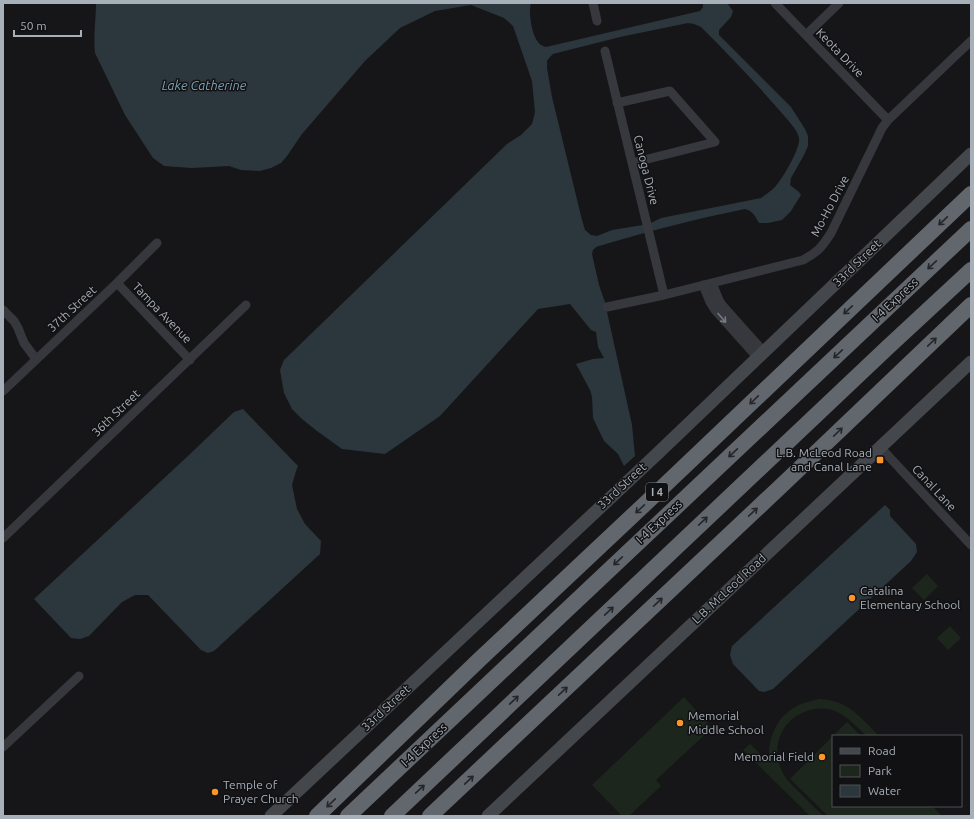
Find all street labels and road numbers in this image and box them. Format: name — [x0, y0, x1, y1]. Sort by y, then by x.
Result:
street label: Keota Drive — [814, 26, 867, 80]
street label: Canoga Drive — [632, 134, 661, 206]
street label: Mo-Ho Drive — [808, 173, 851, 239]
street label: 33rd Street — [830, 236, 883, 289]
street label: I-4 Express — [869, 275, 920, 324]
street label: Tampa Avenue — [130, 280, 195, 346]
street label: 37th Street — [45, 283, 99, 334]
street label: 36th Street — [89, 386, 142, 439]
street label: 33rd Street — [595, 460, 649, 511]
street label: Canal Lane — [910, 462, 959, 513]
road number: I 4 — [646, 483, 668, 501]
street label: I-4 Express — [633, 497, 684, 546]
street label: L.B. McLeod Road — [689, 551, 768, 626]
street label: 33rd Street — [359, 682, 413, 733]
street label: I-4 Express — [398, 720, 449, 769]

